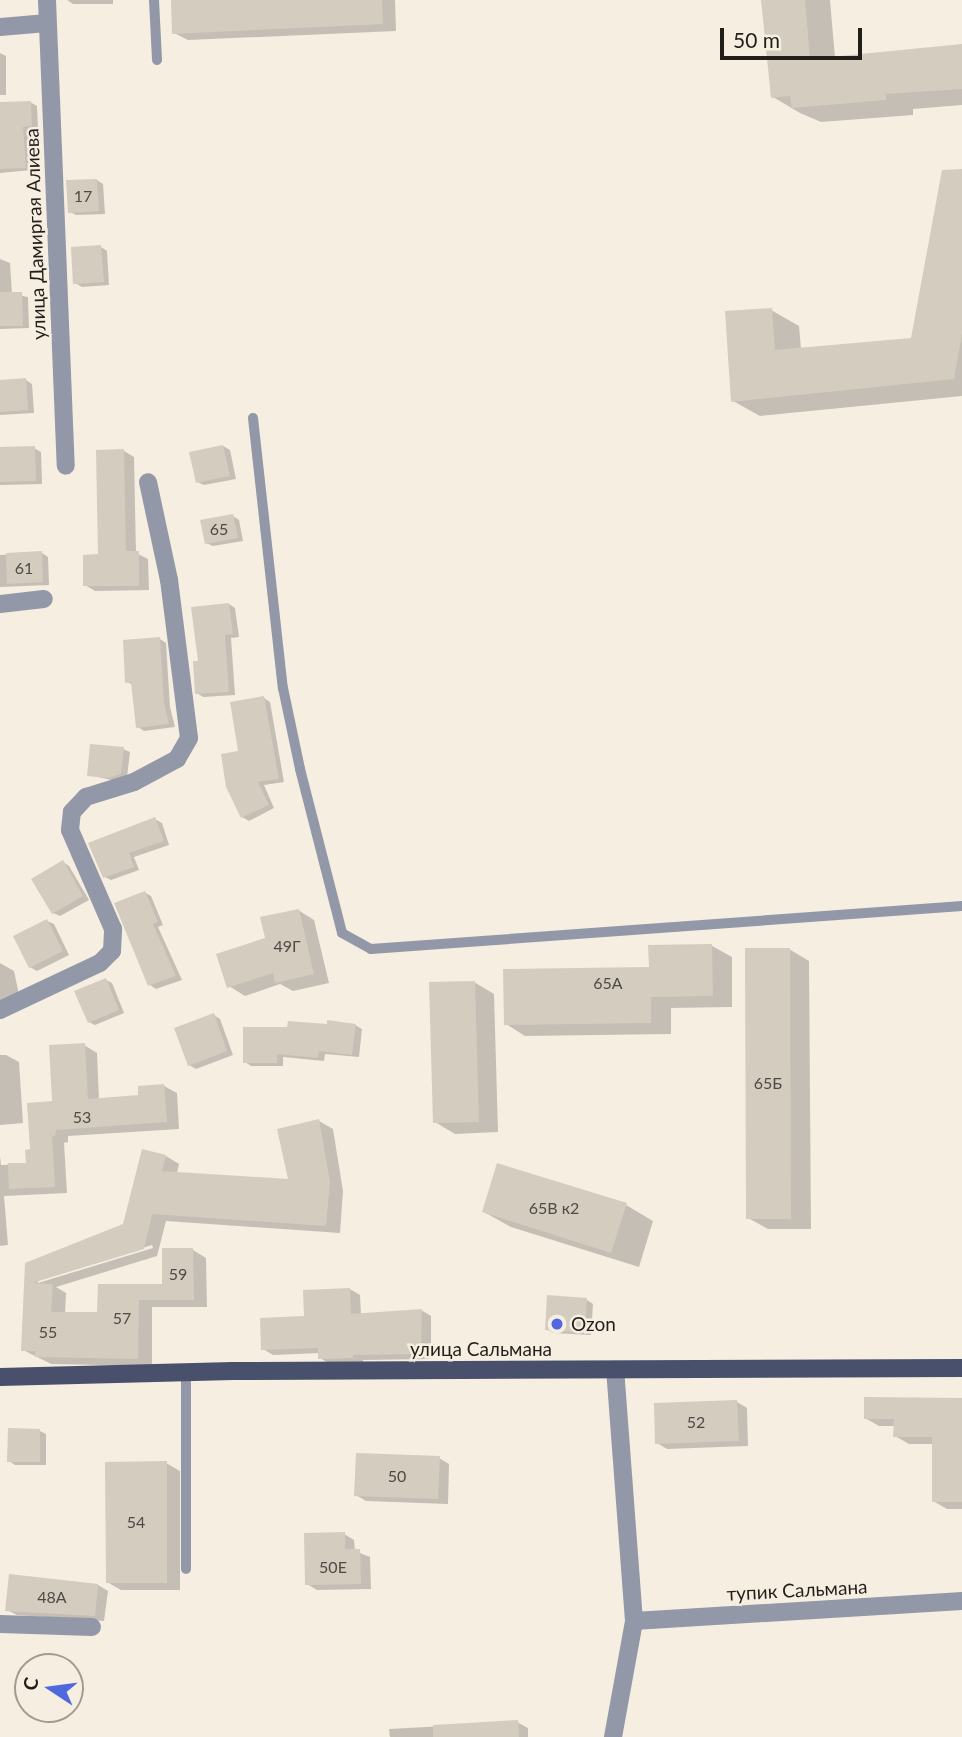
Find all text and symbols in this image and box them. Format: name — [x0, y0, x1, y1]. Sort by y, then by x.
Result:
scale bar — [724, 14, 866, 58]
text: 50 m — [733, 27, 780, 52]
street label: улица Дамиргая Алиева — [20, 128, 50, 340]
house number: 17 — [74, 186, 92, 206]
house number: 65 — [210, 519, 228, 539]
house number: 61 — [15, 558, 33, 578]
house number: 49Г — [273, 936, 301, 956]
house number: 65А — [593, 973, 623, 993]
house number: 65Б — [754, 1073, 782, 1093]
house number: 53 — [73, 1107, 91, 1127]
house number: 65В к2 — [529, 1198, 579, 1218]
house number: 59 — [169, 1264, 187, 1284]
house number: 57 — [113, 1308, 131, 1328]
place label: Ozon — [571, 1313, 616, 1335]
marker: Ozon — [549, 1316, 565, 1332]
house number: 55 — [39, 1322, 57, 1342]
street label: улица Сальмана — [410, 1338, 552, 1360]
house number: 52 — [687, 1412, 705, 1432]
house number: 50 — [388, 1466, 406, 1486]
house number: 54 — [127, 1512, 145, 1532]
house number: 50Е — [319, 1557, 347, 1577]
street label: тупик Сальмана — [726, 1575, 868, 1605]
house number: 48А — [37, 1587, 67, 1607]
north arrow — [14, 1653, 84, 1723]
text: С — [17, 1675, 43, 1692]

